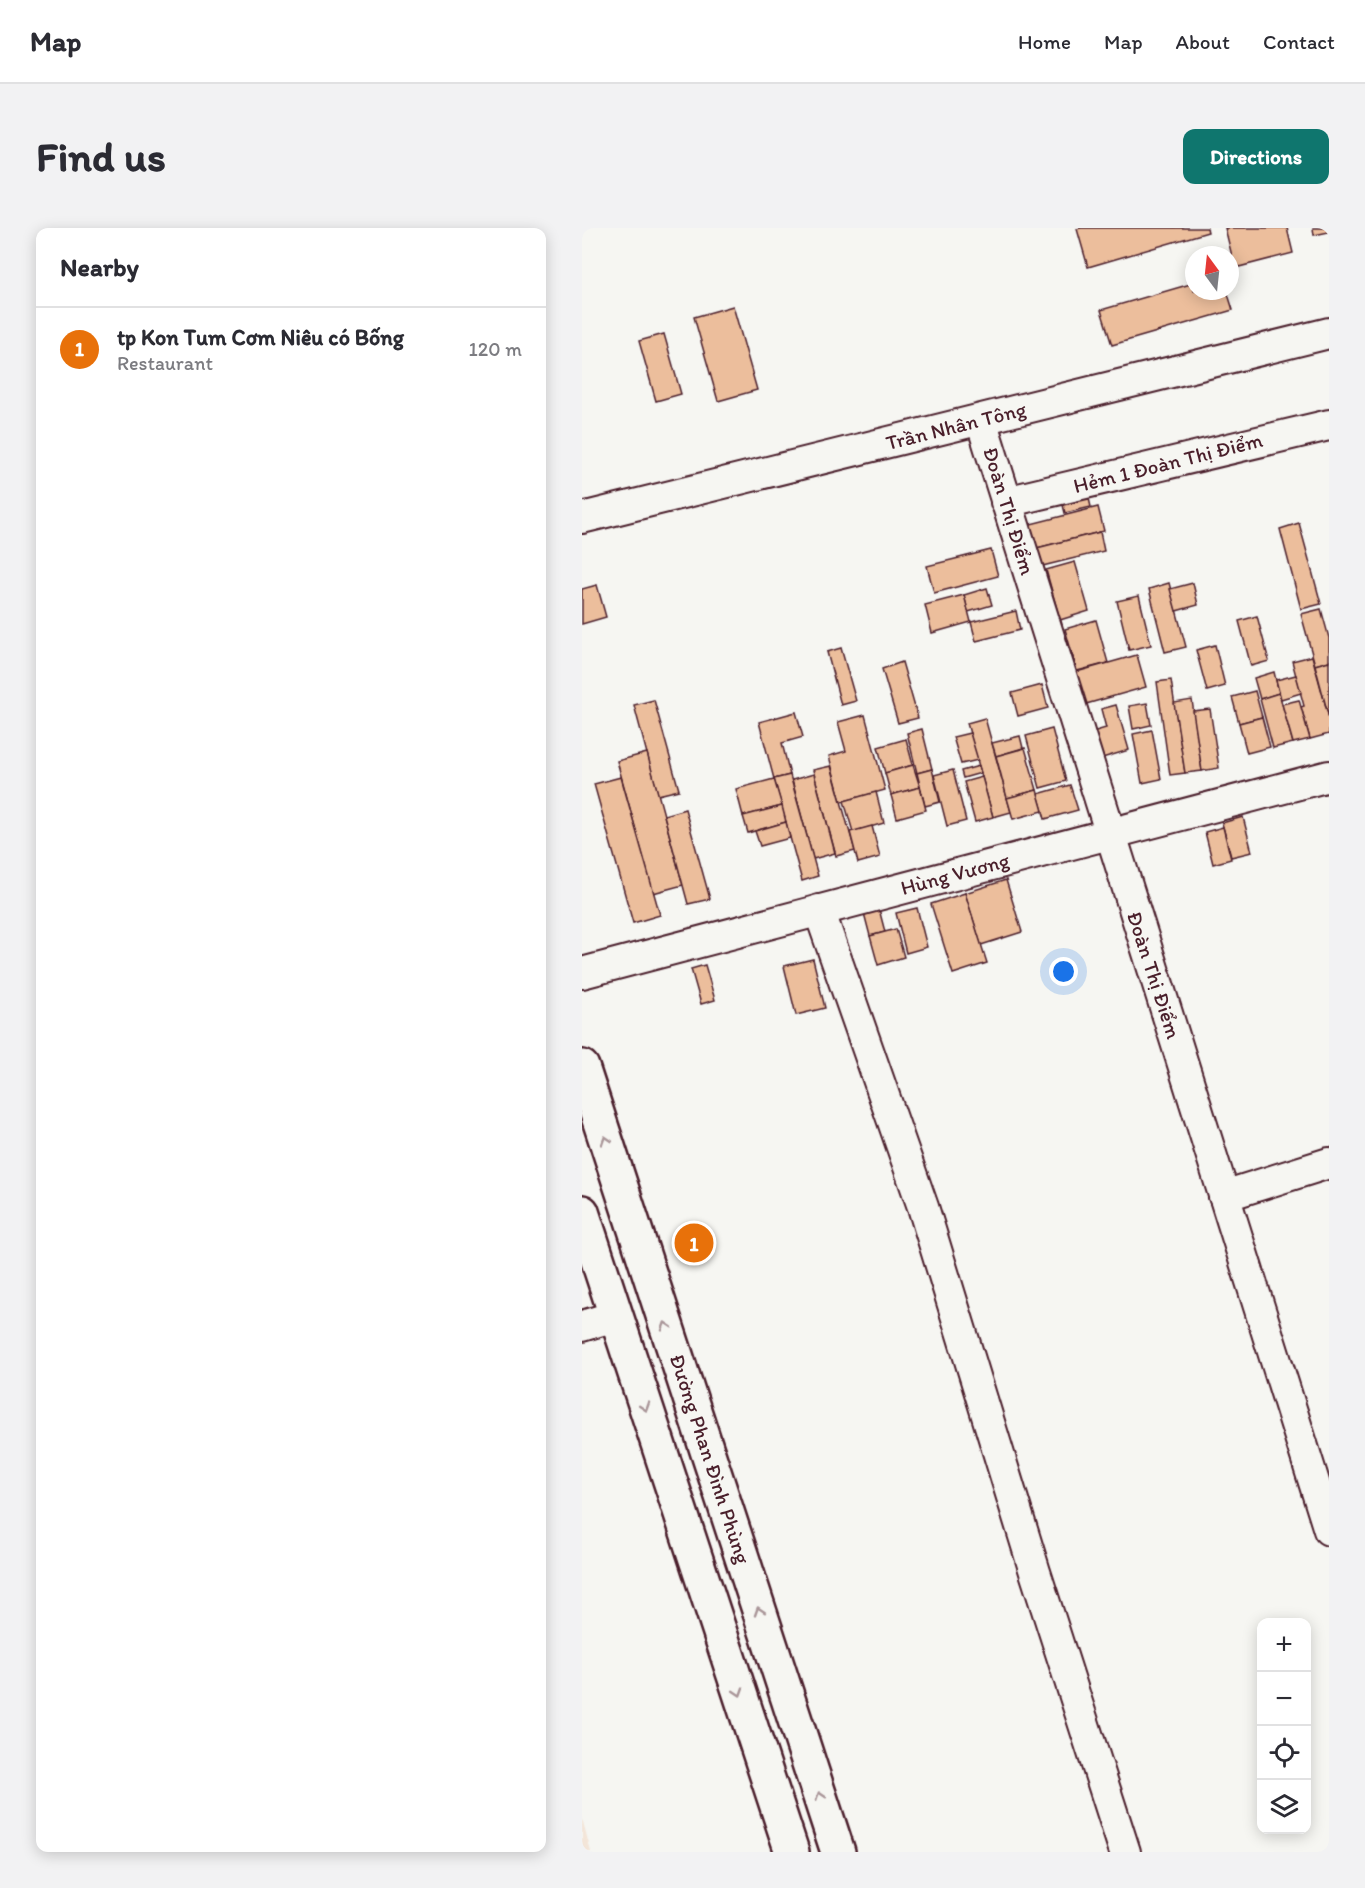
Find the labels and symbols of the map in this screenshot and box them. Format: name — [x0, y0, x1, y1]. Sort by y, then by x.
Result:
north arrow — [1185, 246, 1239, 300]
street label: Trần Nhân Tông — [883, 396, 1029, 455]
street label: Hẻm 1 Đoàn Thị Điểm — [1071, 427, 1265, 498]
street label: Đoàn Thị Điểm — [978, 444, 1041, 578]
street label: Hùng Vương — [898, 847, 1012, 900]
street label: Đoàn Thị Điểm — [1122, 908, 1187, 1042]
your location — [1049, 957, 1078, 986]
one-way arrow — [601, 1135, 613, 1146]
pin: 1 — [674, 1220, 714, 1266]
one-way arrow — [661, 1321, 674, 1332]
street label: Đường Phan Đình Phùng — [665, 1351, 756, 1567]
one-way arrow — [638, 1401, 651, 1412]
one-way arrow — [754, 1606, 767, 1617]
one-way arrow — [732, 1686, 745, 1697]
one-way arrow — [815, 1791, 827, 1802]

